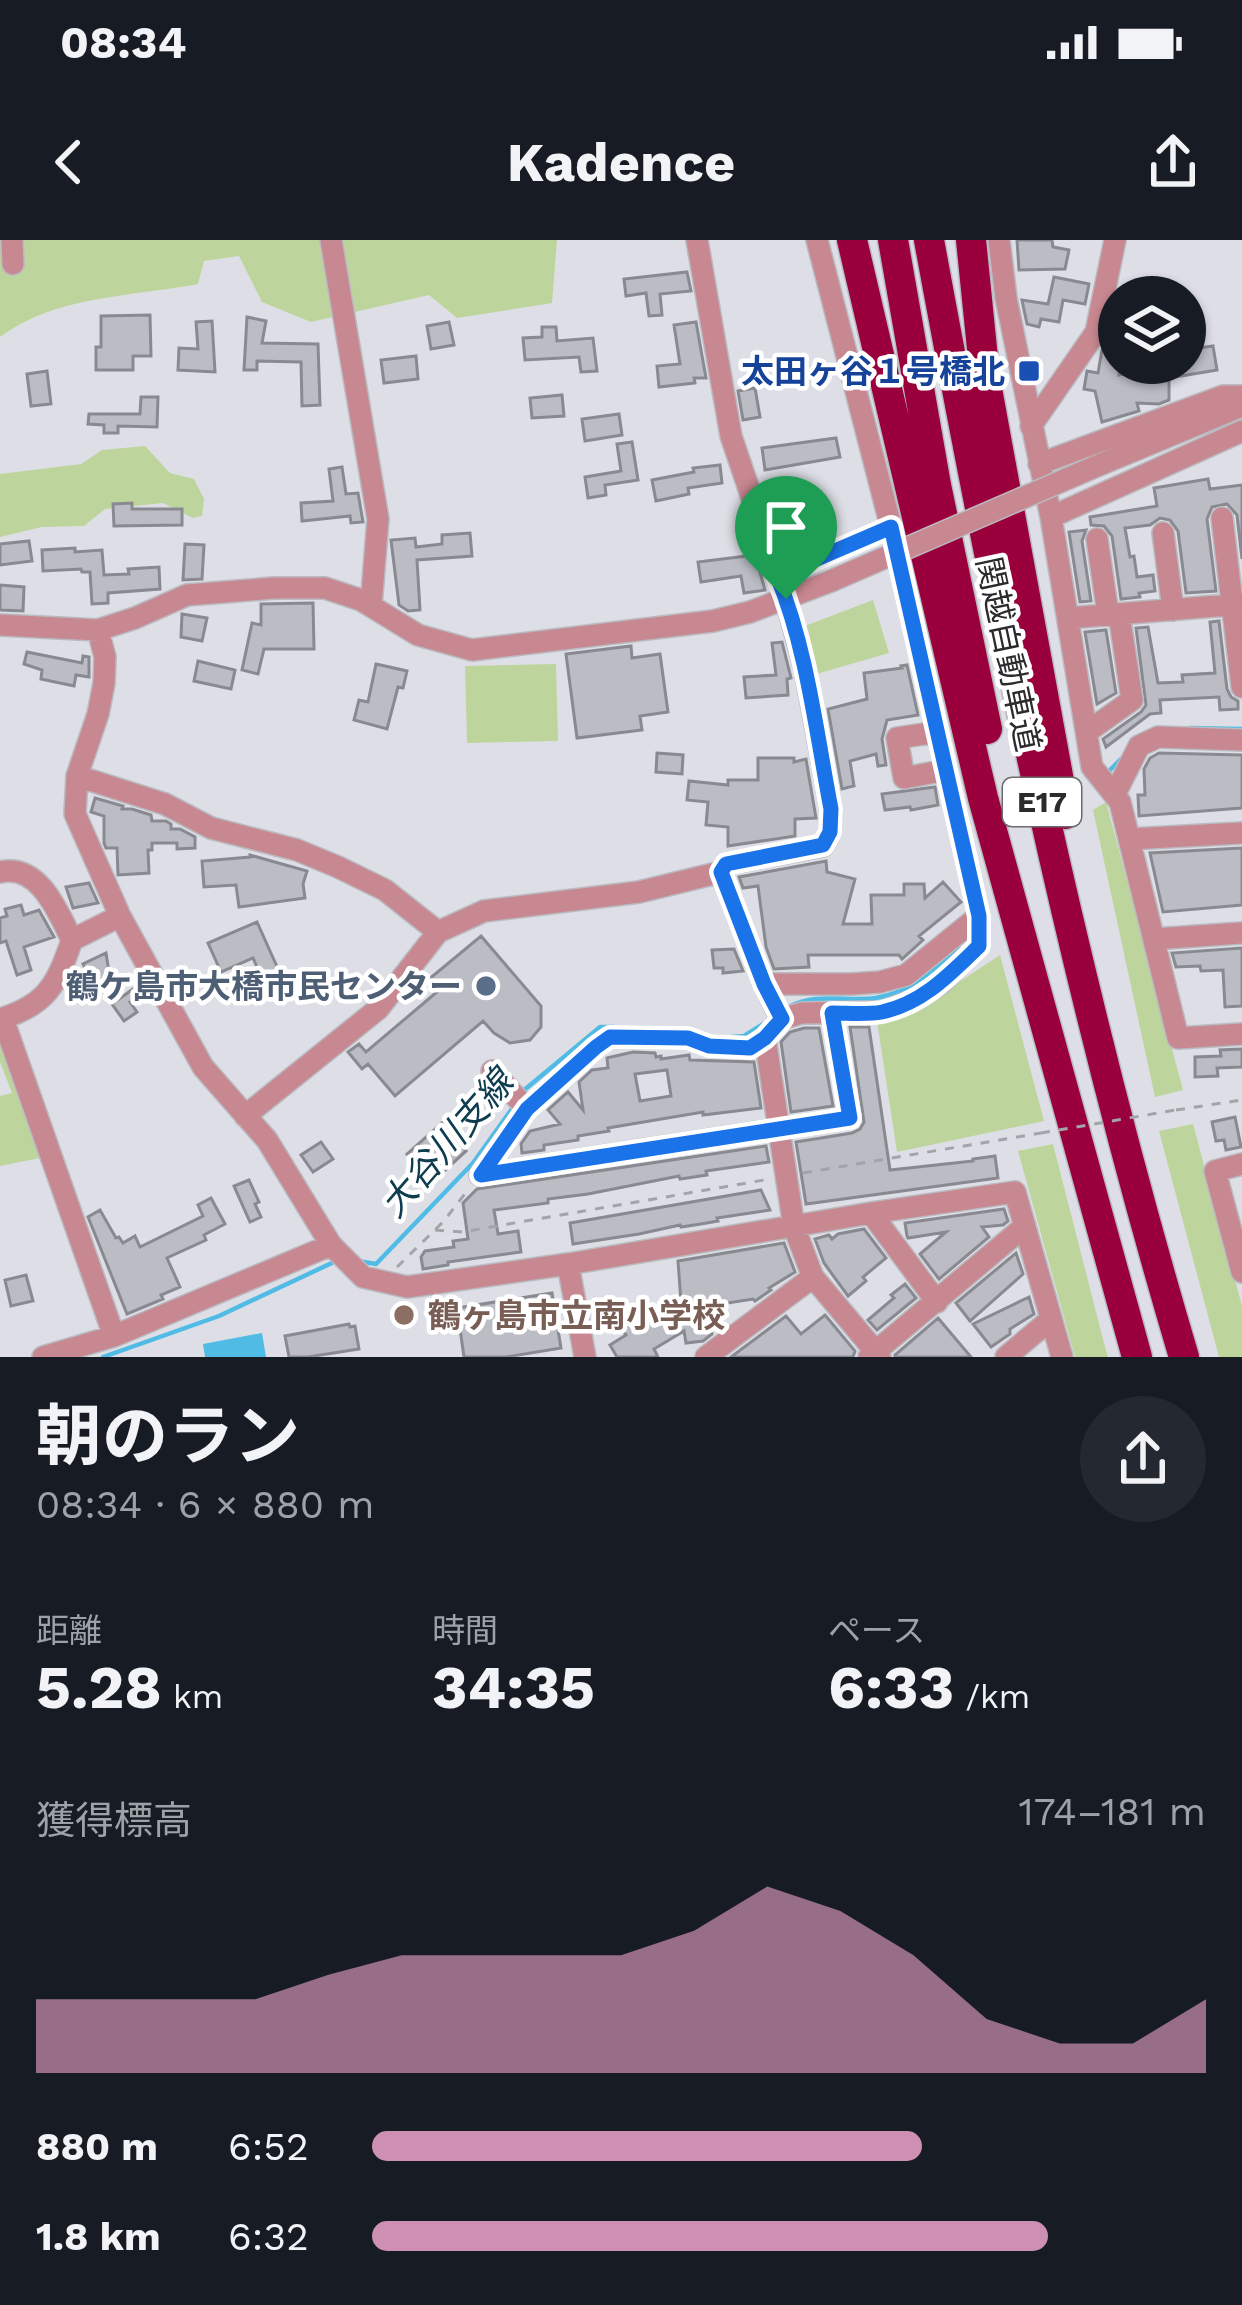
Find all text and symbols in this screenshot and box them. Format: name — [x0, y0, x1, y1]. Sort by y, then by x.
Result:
text: 08:34 — [60, 16, 187, 69]
icon: back — [36, 129, 102, 195]
icon: share — [1140, 129, 1206, 195]
text: Kadence — [507, 131, 735, 194]
map controls — [1098, 276, 1206, 384]
button: layers — [1098, 276, 1206, 384]
place label: 太田ヶ谷１号橋北 — [741, 352, 1005, 391]
marker: 太田ヶ谷１号橋北 — [1016, 358, 1042, 384]
pin — [735, 476, 837, 599]
icon: arrive — [753, 494, 819, 560]
street label: 関越自動車道 — [969, 553, 1048, 755]
road number: E17 — [1003, 778, 1081, 826]
place label: 鶴ケ島市大橋市民センター — [66, 967, 462, 1006]
marker: 鶴ケ島市大橋市民センター — [473, 973, 499, 999]
water label: 大谷川支線 — [372, 1059, 524, 1225]
place label: 鶴ヶ島市立南小学校 — [428, 1296, 725, 1335]
marker: 鶴ヶ島市立南小学校 — [391, 1302, 417, 1328]
button: share — [1080, 1396, 1206, 1522]
text: 朝のラン — [36, 1398, 300, 1475]
text: 08:34 · 6 × 880 m — [36, 1482, 374, 1527]
text: 距離 — [36, 1611, 102, 1650]
text: 時間 — [432, 1611, 498, 1650]
text: ペース — [828, 1611, 925, 1650]
text: 5.28 — [36, 1652, 162, 1723]
text: 34:35 — [432, 1652, 595, 1723]
text: 6:33 — [828, 1652, 954, 1723]
text: km — [162, 1677, 223, 1716]
text: /km — [954, 1677, 1030, 1716]
text: 174–181 m — [1018, 1789, 1206, 1834]
text: 獲得標高 — [36, 1798, 192, 1843]
text: 880 m — [36, 2124, 158, 2169]
text: 6:52 — [228, 2124, 309, 2169]
text: 1.8 km — [36, 2214, 161, 2259]
text: 6:32 — [228, 2214, 309, 2259]

